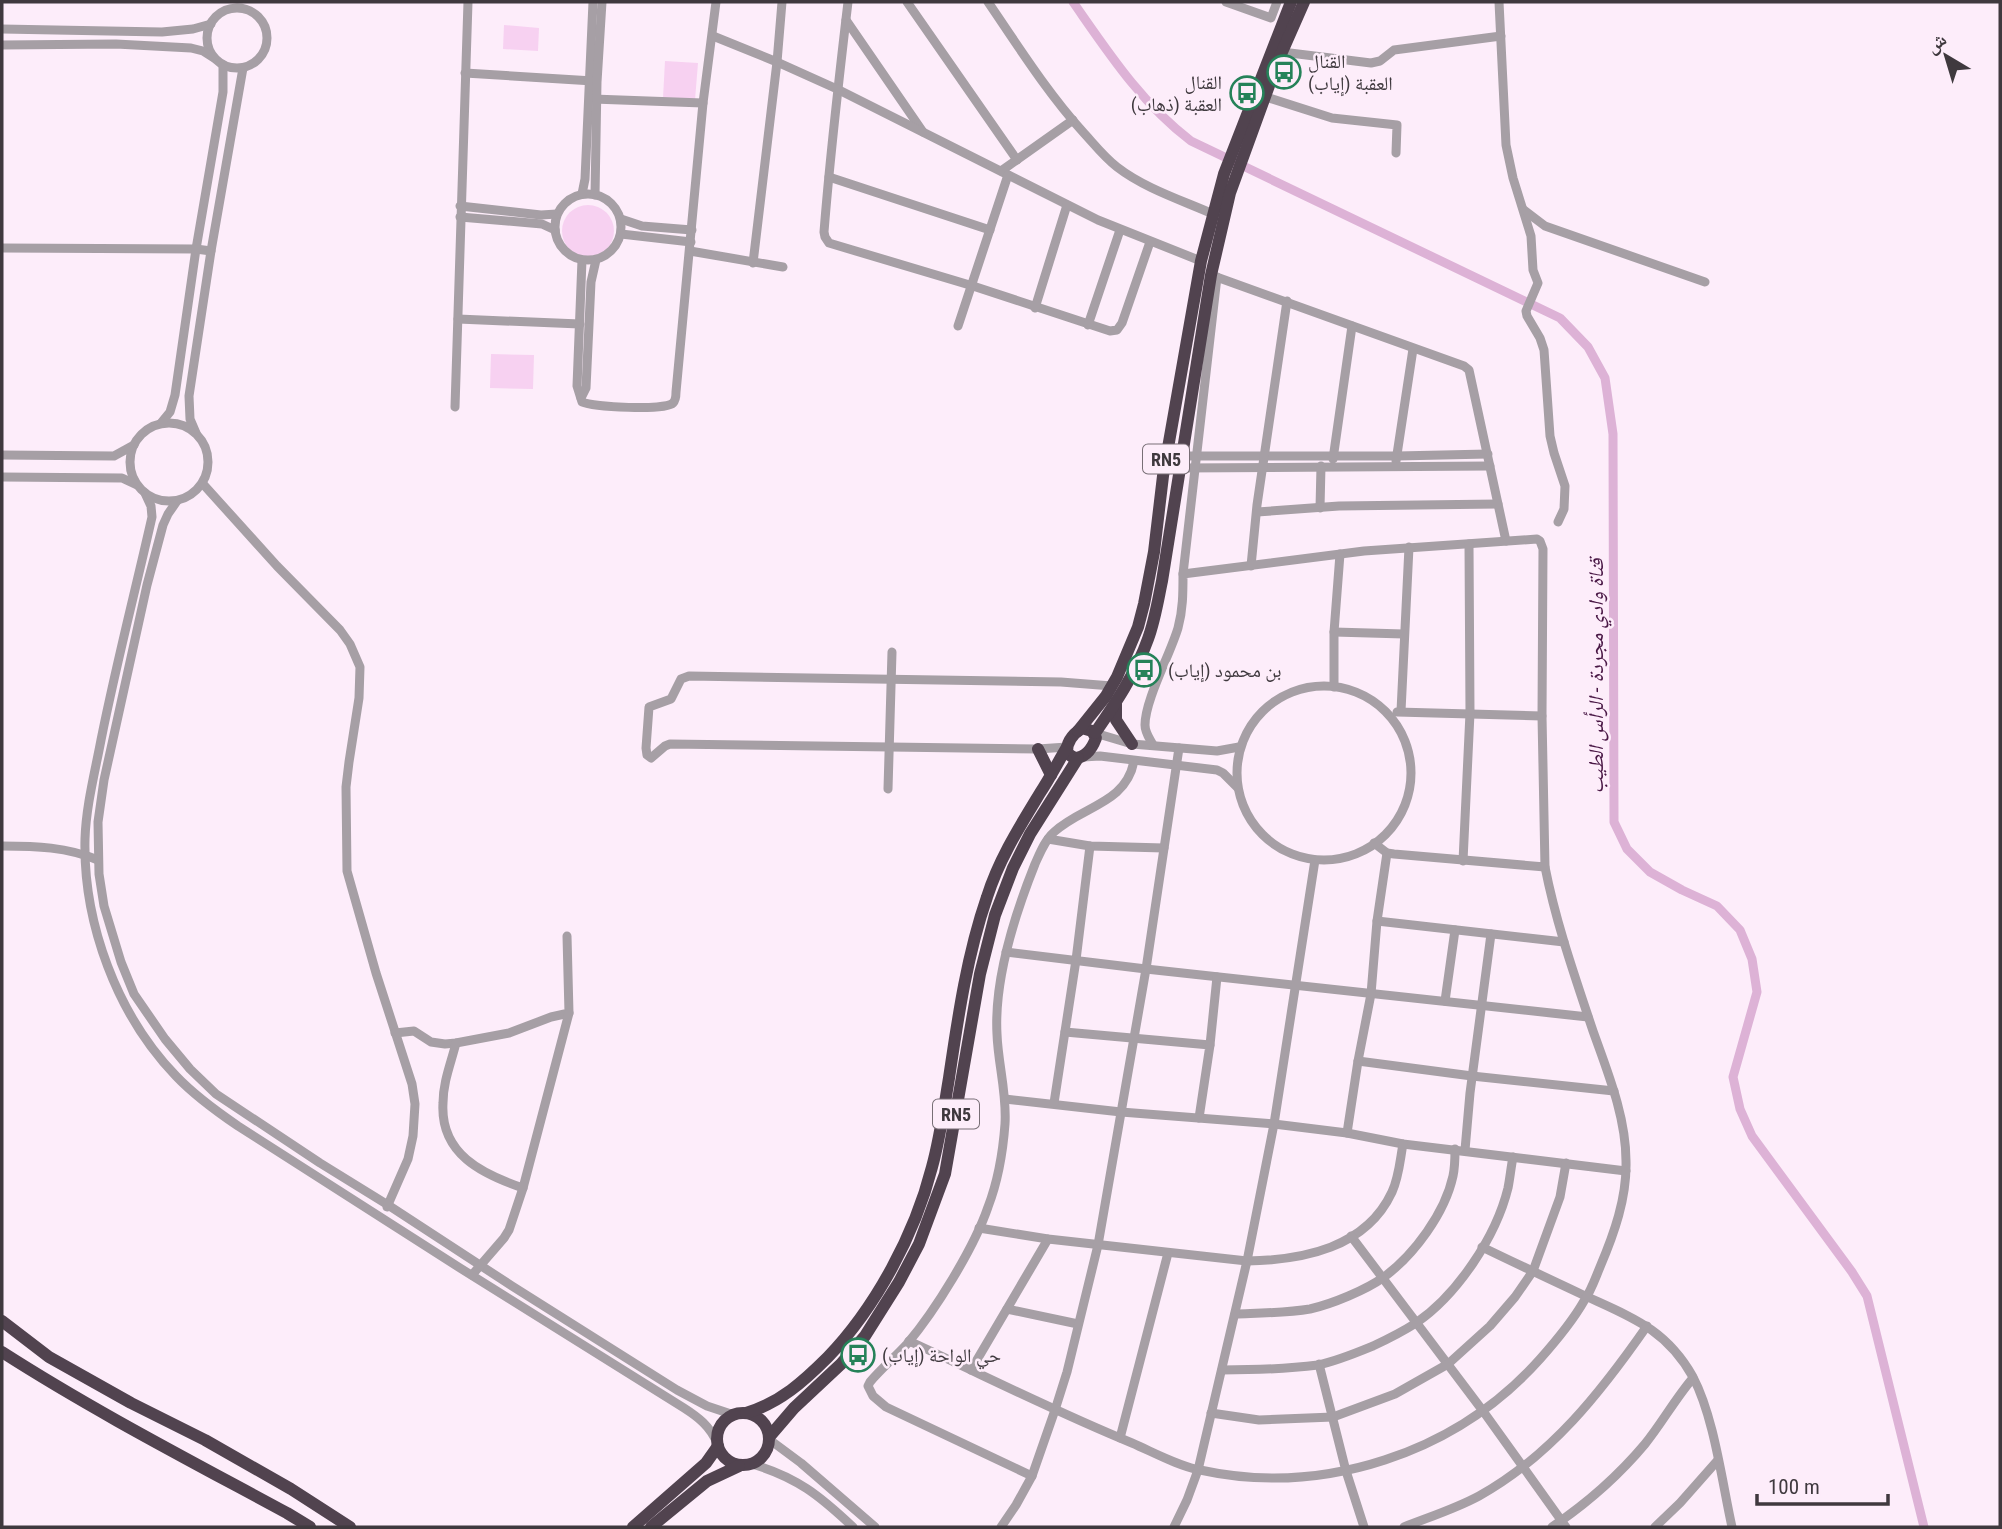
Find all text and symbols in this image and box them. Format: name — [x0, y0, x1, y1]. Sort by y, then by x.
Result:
north arrow — [1911, 21, 1981, 91]
text: ش — [1921, 28, 1951, 58]
place label: القنال العقبة (إياب) — [1308, 50, 1393, 96]
bus stop icon: القنال العقبة (إياب) — [1265, 53, 1303, 91]
place label: القنال العقبة (ذهاب) — [1131, 71, 1222, 116]
bus stop icon: القنال العقبة (ذهاب) — [1228, 74, 1266, 112]
road number: RN5 — [1143, 444, 1189, 474]
water label: قناة وادي مجردة - الرأس الطيب — [1583, 555, 1612, 794]
bus stop icon: بن محمود (إياب) — [1125, 651, 1163, 689]
place label: بن محمود (إياب) — [1168, 659, 1282, 683]
road number: RN5 — [933, 1100, 979, 1128]
bus stop icon: حي الواحة (إياب) — [839, 1336, 877, 1374]
place label: حي الواحة (إياب) — [882, 1344, 1001, 1370]
scale bar — [1757, 1462, 1888, 1506]
text: 100 m — [1768, 1475, 1820, 1499]

